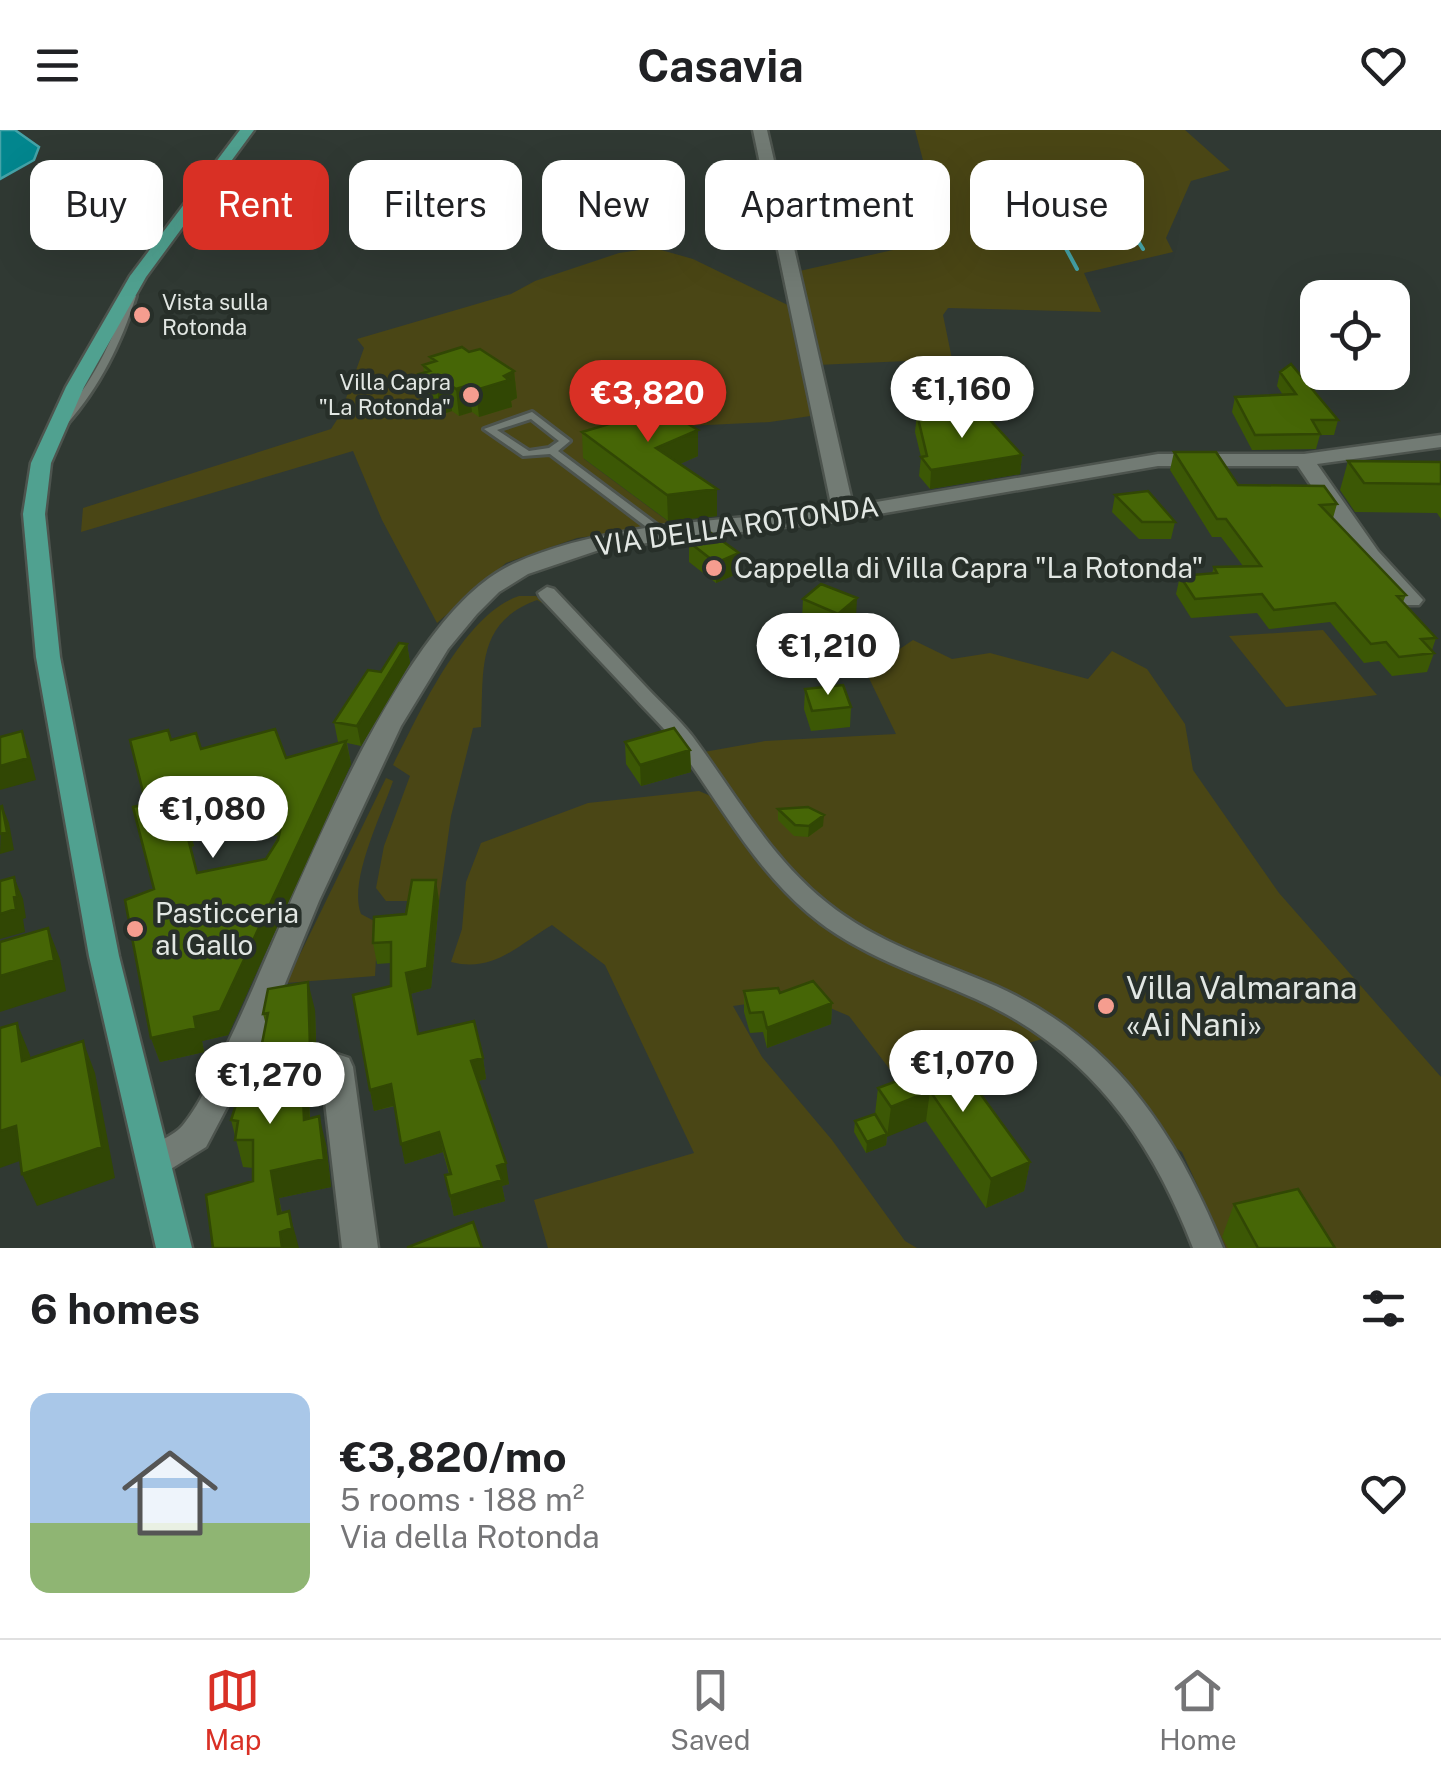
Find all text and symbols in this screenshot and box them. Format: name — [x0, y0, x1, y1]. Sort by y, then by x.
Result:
icon: menu — [30, 38, 85, 93]
icon: heart — [1356, 38, 1411, 93]
text: Casavia — [637, 39, 804, 92]
chip: Buy — [30, 160, 163, 250]
chip: Rent — [183, 160, 329, 250]
chip: Filters — [349, 160, 522, 250]
chip: New — [542, 160, 685, 250]
chip: Apartment — [705, 160, 950, 250]
chip: House — [970, 160, 1144, 250]
map controls — [1300, 280, 1410, 390]
button: locate — [1300, 280, 1410, 390]
place label: Vista sulla Rotonda — [162, 289, 268, 340]
marker: Vista sulla Rotonda — [131, 304, 153, 326]
pin: €1,160 — [881, 356, 1043, 441]
pin: €3,820 — [567, 360, 729, 445]
place label: Villa Capra "La Rotonda" — [318, 369, 451, 420]
text: €1,160 — [913, 370, 1011, 407]
text: €3,820 — [591, 374, 705, 411]
marker: Villa Capra "La Rotonda" — [460, 384, 482, 406]
street label: VIA DELLA ROTONDA — [593, 489, 881, 562]
place label: Cappella di Villa Capra "La Rotonda" — [734, 551, 1203, 584]
marker: Cappella di Villa Capra "La Rotonda" — [703, 557, 725, 579]
pin: €1,210 — [747, 613, 909, 698]
text: €1,210 — [779, 627, 877, 664]
pin: €1,080 — [132, 776, 294, 861]
text: €1,080 — [160, 790, 266, 827]
place label: Pasticceria al Gallo — [155, 896, 299, 961]
marker: Pasticceria al Gallo — [124, 918, 146, 940]
place label: Villa Valmarana «Ai Nani» — [1126, 969, 1358, 1043]
marker: Villa Valmarana «Ai Nani» — [1095, 995, 1117, 1017]
pin: €1,070 — [882, 1030, 1044, 1115]
pin: €1,270 — [189, 1042, 351, 1127]
text: €1,070 — [911, 1044, 1015, 1081]
text: €1,270 — [218, 1056, 322, 1093]
icon: filters — [1356, 1281, 1411, 1336]
text: 6 homes — [30, 1284, 200, 1333]
text: €3,820/mo — [340, 1432, 567, 1481]
icon: home — [110, 1433, 230, 1553]
icon: heart — [1356, 1466, 1411, 1521]
text: 5 rooms · 188 m² — [340, 1481, 584, 1518]
text: Via della Rotonda — [340, 1518, 600, 1555]
tab: Map — [204, 1663, 261, 1756]
tab: Saved — [670, 1663, 750, 1756]
tab: Home — [1159, 1663, 1237, 1756]

